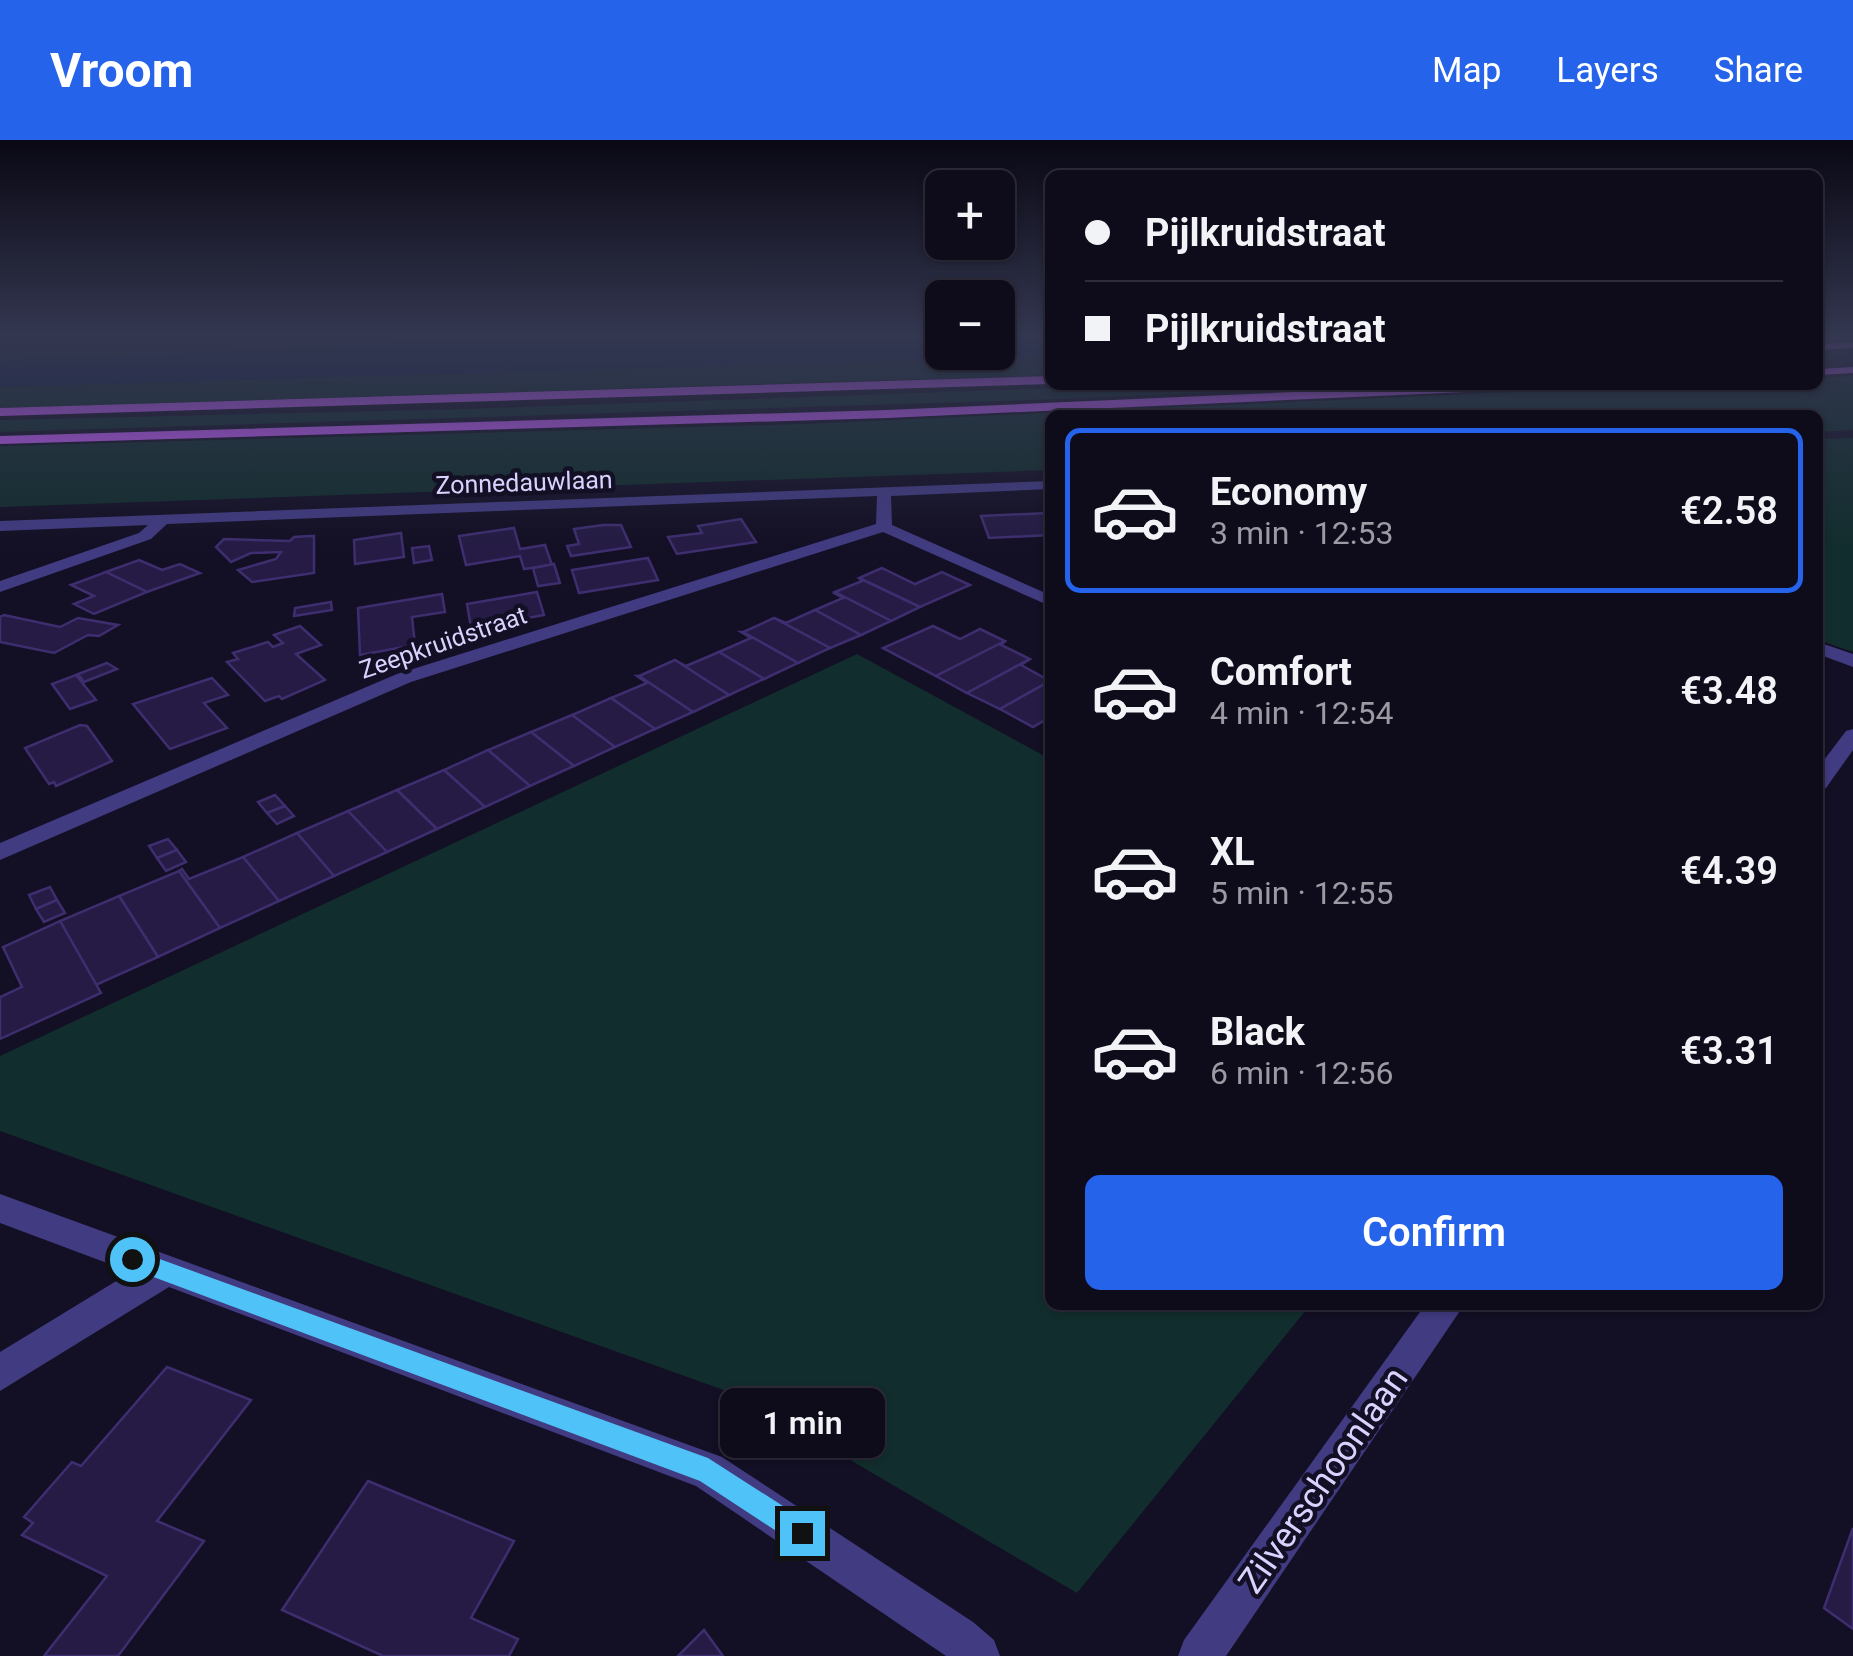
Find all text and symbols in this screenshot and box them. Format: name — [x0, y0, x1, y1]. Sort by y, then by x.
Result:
text: Vroom — [50, 42, 193, 99]
text: Map — [1432, 50, 1501, 91]
text: Layers — [1556, 50, 1659, 91]
text: Share — [1714, 50, 1803, 91]
map controls — [925, 170, 1015, 370]
button: + — [925, 170, 1015, 260]
text: Pijlkruidstraat — [1145, 211, 1386, 255]
button: − — [925, 280, 1015, 370]
text: Pijlkruidstraat — [1145, 307, 1386, 351]
street label: Zonnedauwlaan — [435, 465, 613, 500]
icon: car — [1090, 466, 1180, 556]
text: Economy — [1210, 470, 1367, 514]
text: €2.58 — [1680, 489, 1778, 533]
text: 3 min · 12:53 — [1210, 514, 1393, 552]
street label: Zeepkruidstraat — [356, 600, 531, 685]
icon: car — [1090, 646, 1180, 736]
text: Comfort — [1210, 650, 1352, 694]
text: €3.48 — [1680, 669, 1778, 713]
text: 4 min · 12:54 — [1210, 694, 1393, 732]
icon: car — [1090, 826, 1180, 916]
text: XL — [1210, 830, 1255, 874]
text: €4.39 — [1680, 849, 1778, 893]
text: 5 min · 12:55 — [1210, 874, 1393, 912]
icon: car — [1090, 1006, 1180, 1096]
text: Black — [1210, 1010, 1305, 1054]
text: €3.31 — [1680, 1029, 1778, 1073]
text: 6 min · 12:56 — [1210, 1054, 1393, 1092]
button: Confirm — [1085, 1175, 1783, 1290]
route start — [110, 1237, 155, 1282]
street label: Zilverschoonlaan — [1230, 1360, 1416, 1601]
callout: 1 min — [720, 1388, 884, 1458]
text: 1 min — [762, 1404, 843, 1442]
route end — [780, 1511, 825, 1556]

